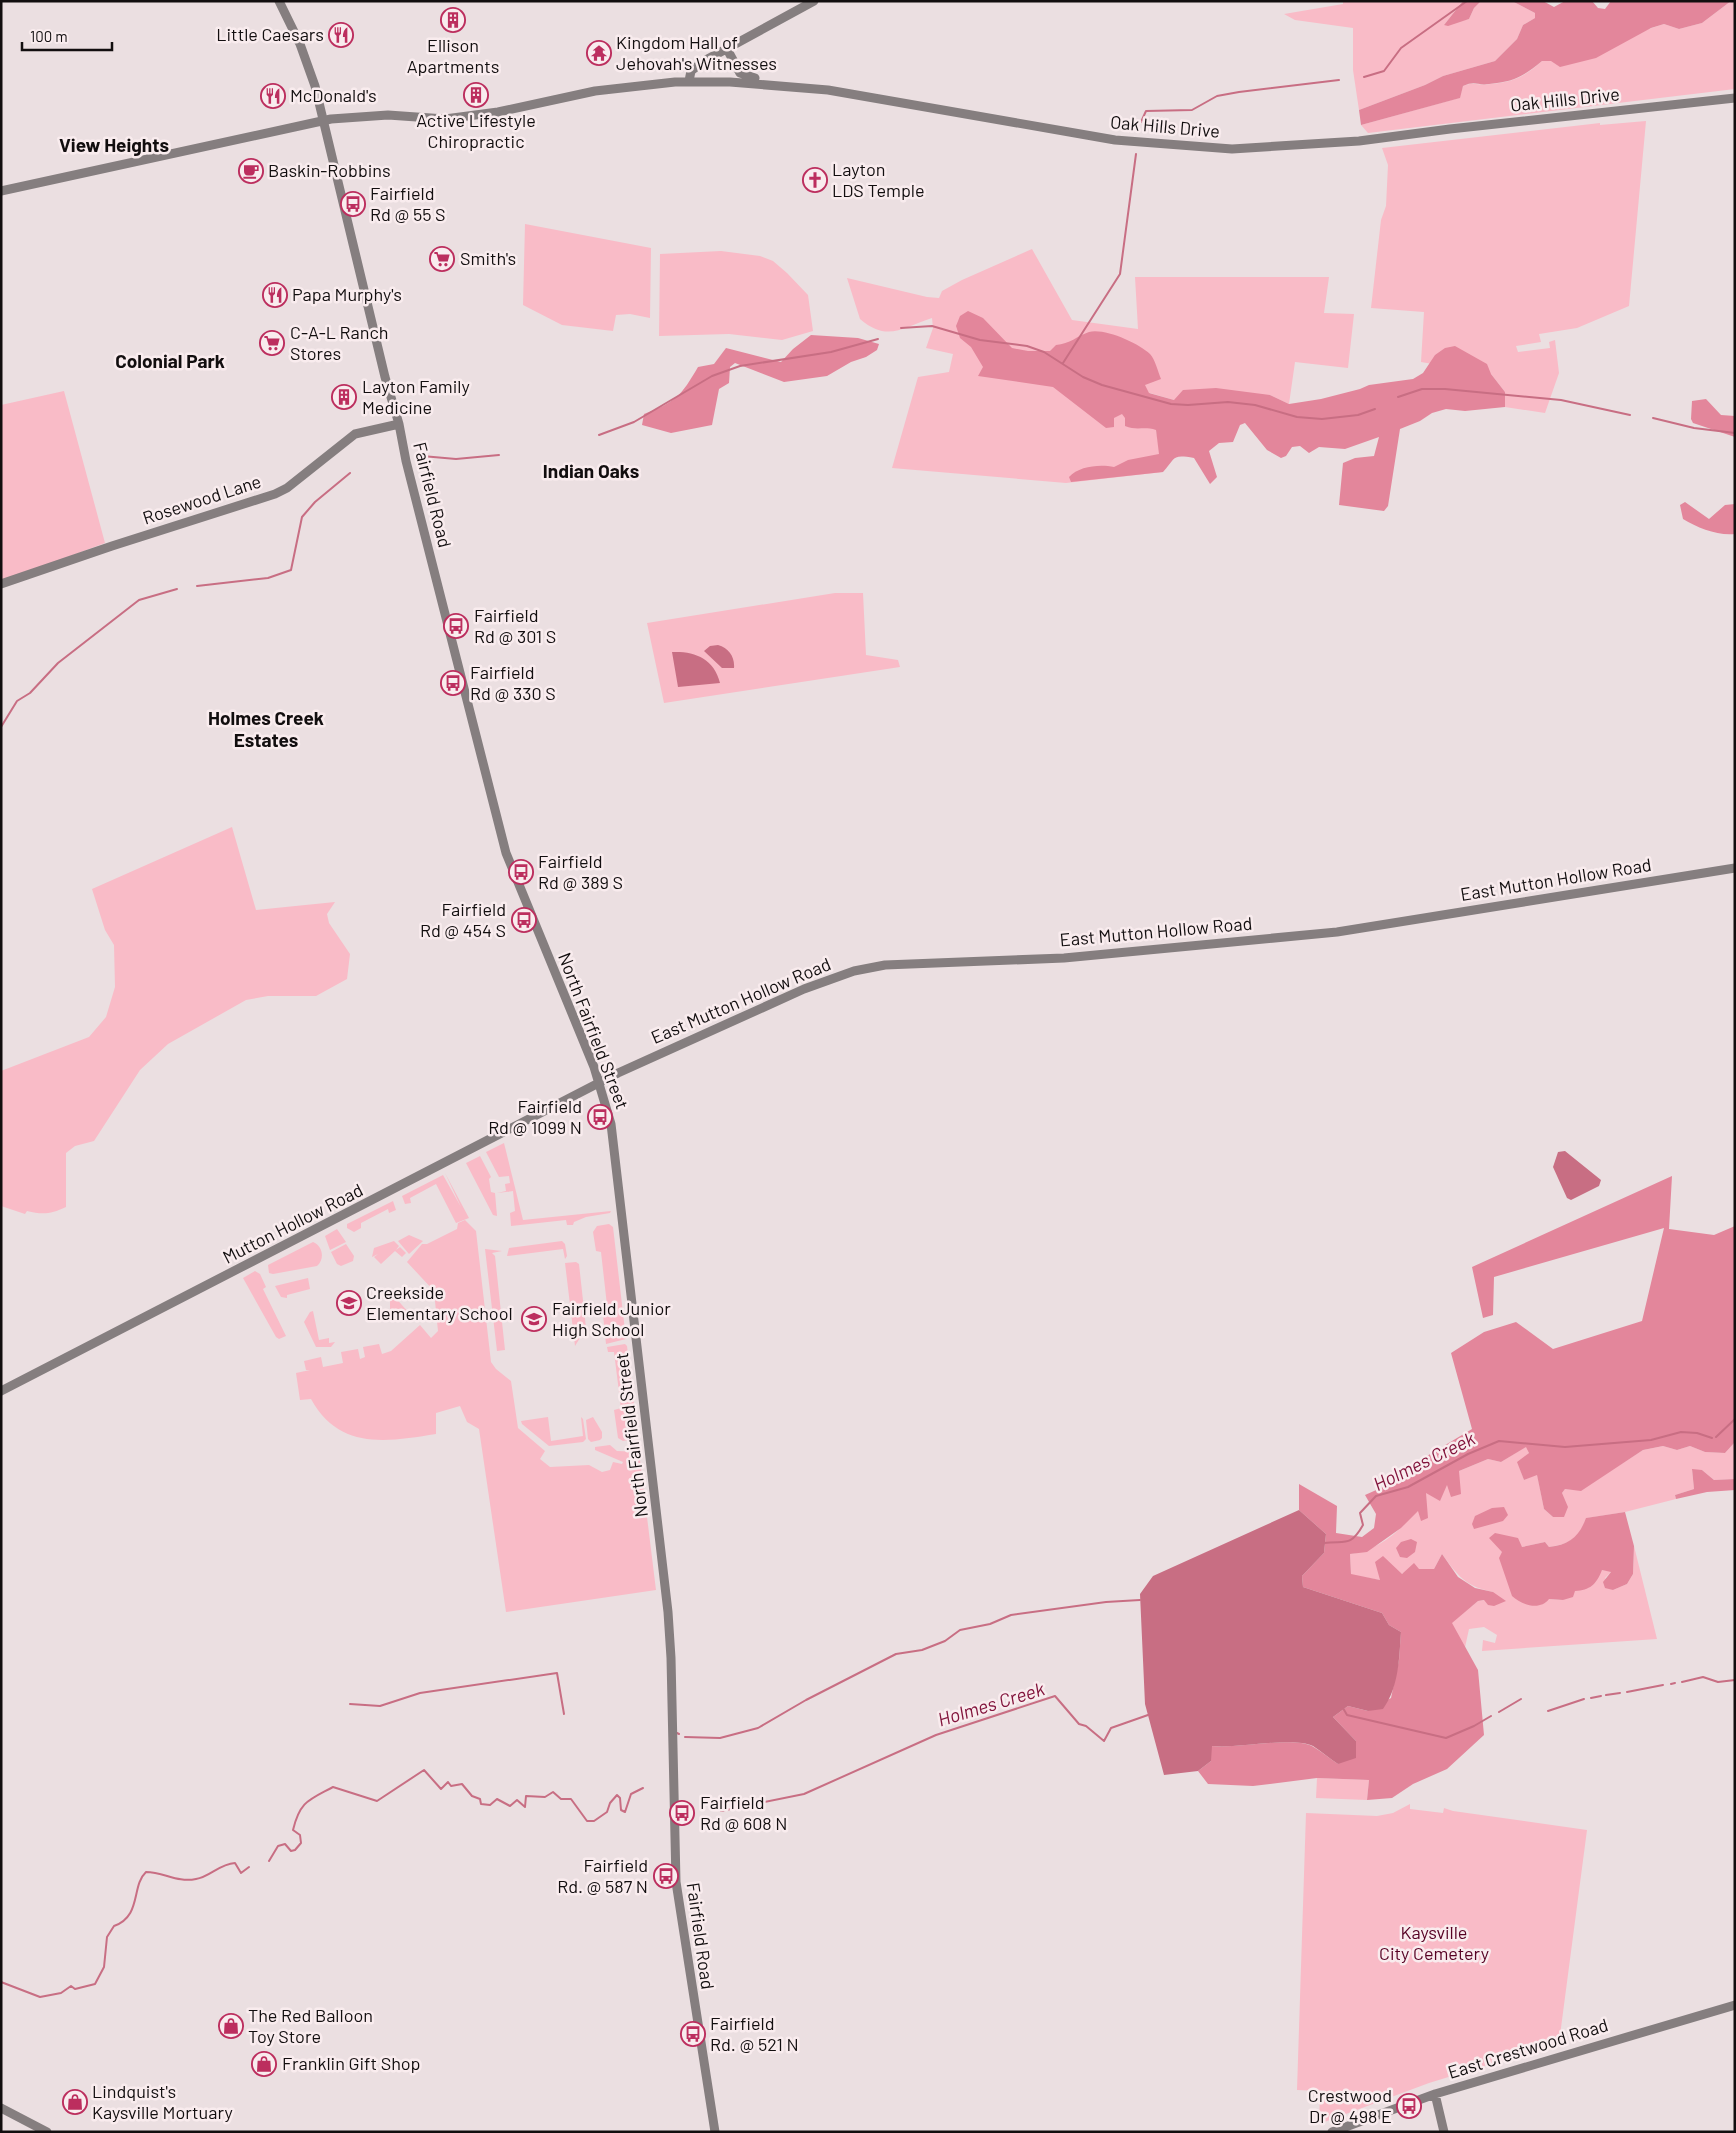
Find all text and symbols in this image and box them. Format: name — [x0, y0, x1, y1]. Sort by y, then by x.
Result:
building icon: Ellison Apartments — [440, 7, 466, 33]
scale bar — [22, 20, 112, 52]
restaurant icon: Little Caesars — [328, 22, 354, 48]
place label: Little Caesars — [216, 23, 324, 45]
text: 100 m — [30, 27, 68, 45]
place label: Kingdom Hall of Jehovah's Witnesses — [616, 31, 777, 74]
place label: Ellison Apartments — [407, 34, 499, 77]
temple icon: Kingdom Hall of Jehovah's Witnesses — [586, 40, 612, 66]
building icon: Active Lifestyle Chiropractic — [463, 82, 489, 108]
street label: Oak Hills Drive — [1509, 82, 1621, 116]
restaurant icon: McDonald's — [260, 83, 286, 109]
place label: McDonald's — [290, 84, 377, 106]
place label: Active Lifestyle Chiropractic — [416, 109, 536, 152]
street label: Oak Hills Drive — [1109, 110, 1221, 142]
district label: View Heights — [59, 133, 169, 156]
cafe icon: Baskin-Robbins — [238, 158, 264, 184]
place label: Layton LDS Temple — [832, 158, 925, 201]
place label: Baskin-Robbins — [268, 159, 391, 181]
church icon: Layton LDS Temple — [802, 167, 828, 193]
place label: Fairfield Rd @ 55 S — [370, 182, 446, 225]
bus stop icon: Fairfield Rd @ 55 S — [340, 191, 366, 217]
supermarket icon: Smith's — [429, 246, 455, 272]
place label: Smith's — [460, 247, 516, 269]
restaurant icon: Papa Murphy's — [262, 282, 288, 308]
place label: Papa Murphy's — [292, 283, 402, 305]
place label: C-A-L Ranch Stores — [290, 321, 388, 364]
supermarket icon: C-A-L Ranch Stores — [259, 330, 285, 356]
district label: Colonial Park — [115, 349, 225, 372]
place label: Layton Family Medicine — [362, 375, 470, 418]
building icon: Layton Family Medicine — [331, 384, 357, 410]
street label: Fairfield Road — [409, 440, 457, 550]
district label: Indian Oaks — [543, 459, 639, 482]
street label: Rosewood Lane — [140, 470, 264, 529]
place label: Fairfield Rd @ 301 S — [474, 604, 556, 647]
bus stop icon: Fairfield Rd @ 301 S — [443, 613, 469, 639]
place label: Fairfield Rd @ 330 S — [470, 661, 556, 704]
bus stop icon: Fairfield Rd @ 330 S — [440, 670, 466, 696]
district label: Holmes Creek Estates — [208, 706, 324, 751]
place label: Fairfield Rd @ 389 S — [538, 850, 623, 893]
street label: East Mutton Hollow Road — [1459, 853, 1653, 905]
bus stop icon: Fairfield Rd @ 389 S — [508, 859, 534, 885]
place label: Fairfield Rd @ 454 S — [420, 898, 506, 941]
bus stop icon: Fairfield Rd @ 454 S — [511, 907, 537, 933]
street label: East Mutton Hollow Road — [1059, 912, 1253, 950]
street label: North Fairfield Street — [554, 949, 634, 1112]
street label: East Mutton Hollow Road — [647, 952, 834, 1048]
place label: Fairfield Rd @ 1099 N — [488, 1095, 582, 1138]
bus stop icon: Fairfield Rd @ 1099 N — [587, 1104, 613, 1130]
street label: Mutton Hollow Road — [219, 1178, 366, 1268]
place label: Creekside Elementary School — [366, 1281, 513, 1324]
school or university icon: Creekside Elementary School — [336, 1290, 362, 1316]
place label: Fairfield Junior High School — [552, 1297, 671, 1340]
school or university icon: Fairfield Junior High School — [521, 1306, 547, 1332]
street label: North Fairfield Street — [610, 1351, 652, 1519]
water label: Holmes Creek — [1369, 1426, 1479, 1495]
water label: Holmes Creek — [935, 1676, 1048, 1731]
place label: Fairfield Rd @ 608 N — [700, 1791, 787, 1834]
bus stop icon: Fairfield Rd @ 608 N — [669, 1800, 695, 1826]
place label: Fairfield Rd. @ 587 N — [557, 1854, 648, 1897]
bus stop icon: Fairfield Rd. @ 587 N — [653, 1863, 679, 1889]
street label: Fairfield Road — [683, 1881, 719, 1991]
park label: Kaysville City Cemetery — [1379, 1921, 1489, 1964]
place label: The Red Balloon Toy Store — [248, 2004, 373, 2047]
place label: Fairfield Rd. @ 521 N — [710, 2012, 799, 2055]
shop icon: The Red Balloon Toy Store — [218, 2013, 244, 2039]
street label: East Crestwood Road — [1445, 2013, 1610, 2083]
bus stop icon: Fairfield Rd. @ 521 N — [680, 2021, 706, 2047]
shop icon: Franklin Gift Shop — [251, 2051, 277, 2077]
place label: Franklin Gift Shop — [282, 2052, 420, 2074]
place label: Lindquist's Kaysville Mortuary — [92, 2080, 233, 2123]
place label: Crestwood Dr @ 498 E — [1308, 2084, 1392, 2127]
shop icon: Lindquist's Kaysville Mortuary — [62, 2089, 88, 2115]
bus stop icon: Crestwood Dr @ 498 E — [1396, 2093, 1422, 2119]

